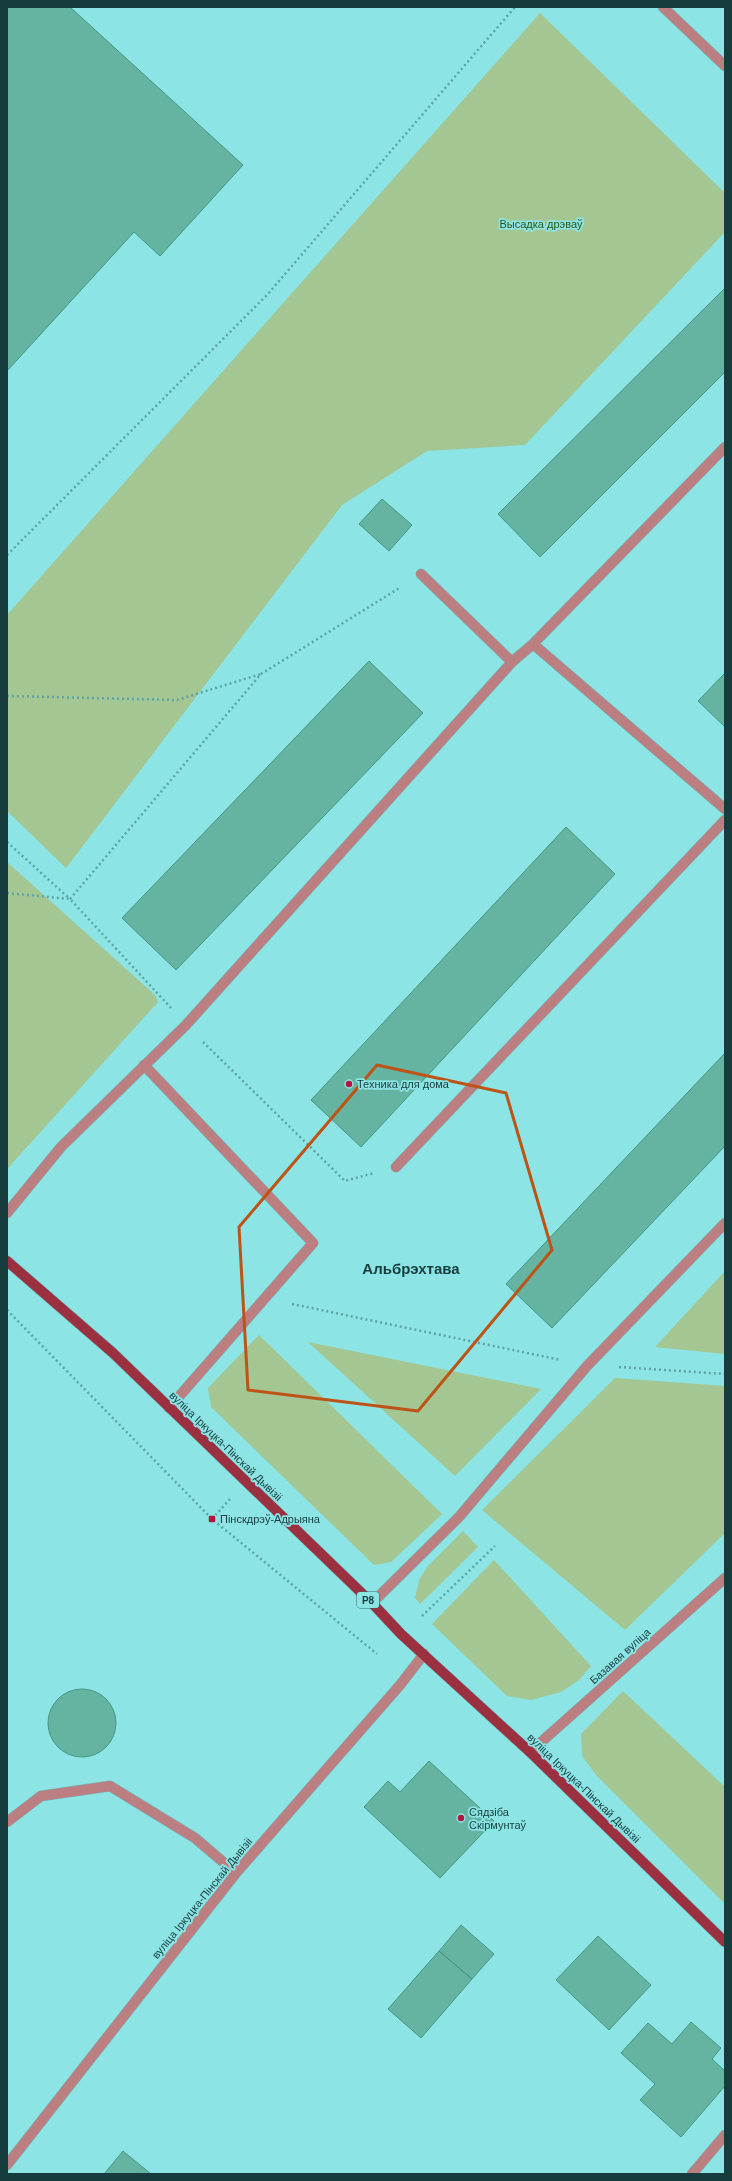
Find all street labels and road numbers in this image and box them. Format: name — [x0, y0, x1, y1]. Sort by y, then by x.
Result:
street label: вуліца Іркуцка-Пінскай Дывізіі — [167, 1389, 285, 1503]
road number: Р8 — [357, 1592, 379, 1608]
street label: Базавая вуліца — [587, 1625, 653, 1686]
street label: вуліца Іркуцка-Пінскай Дывізіі — [525, 1731, 643, 1845]
street label: вуліца Іркуцка-Пінскай Дывізіі — [150, 1835, 254, 1961]

